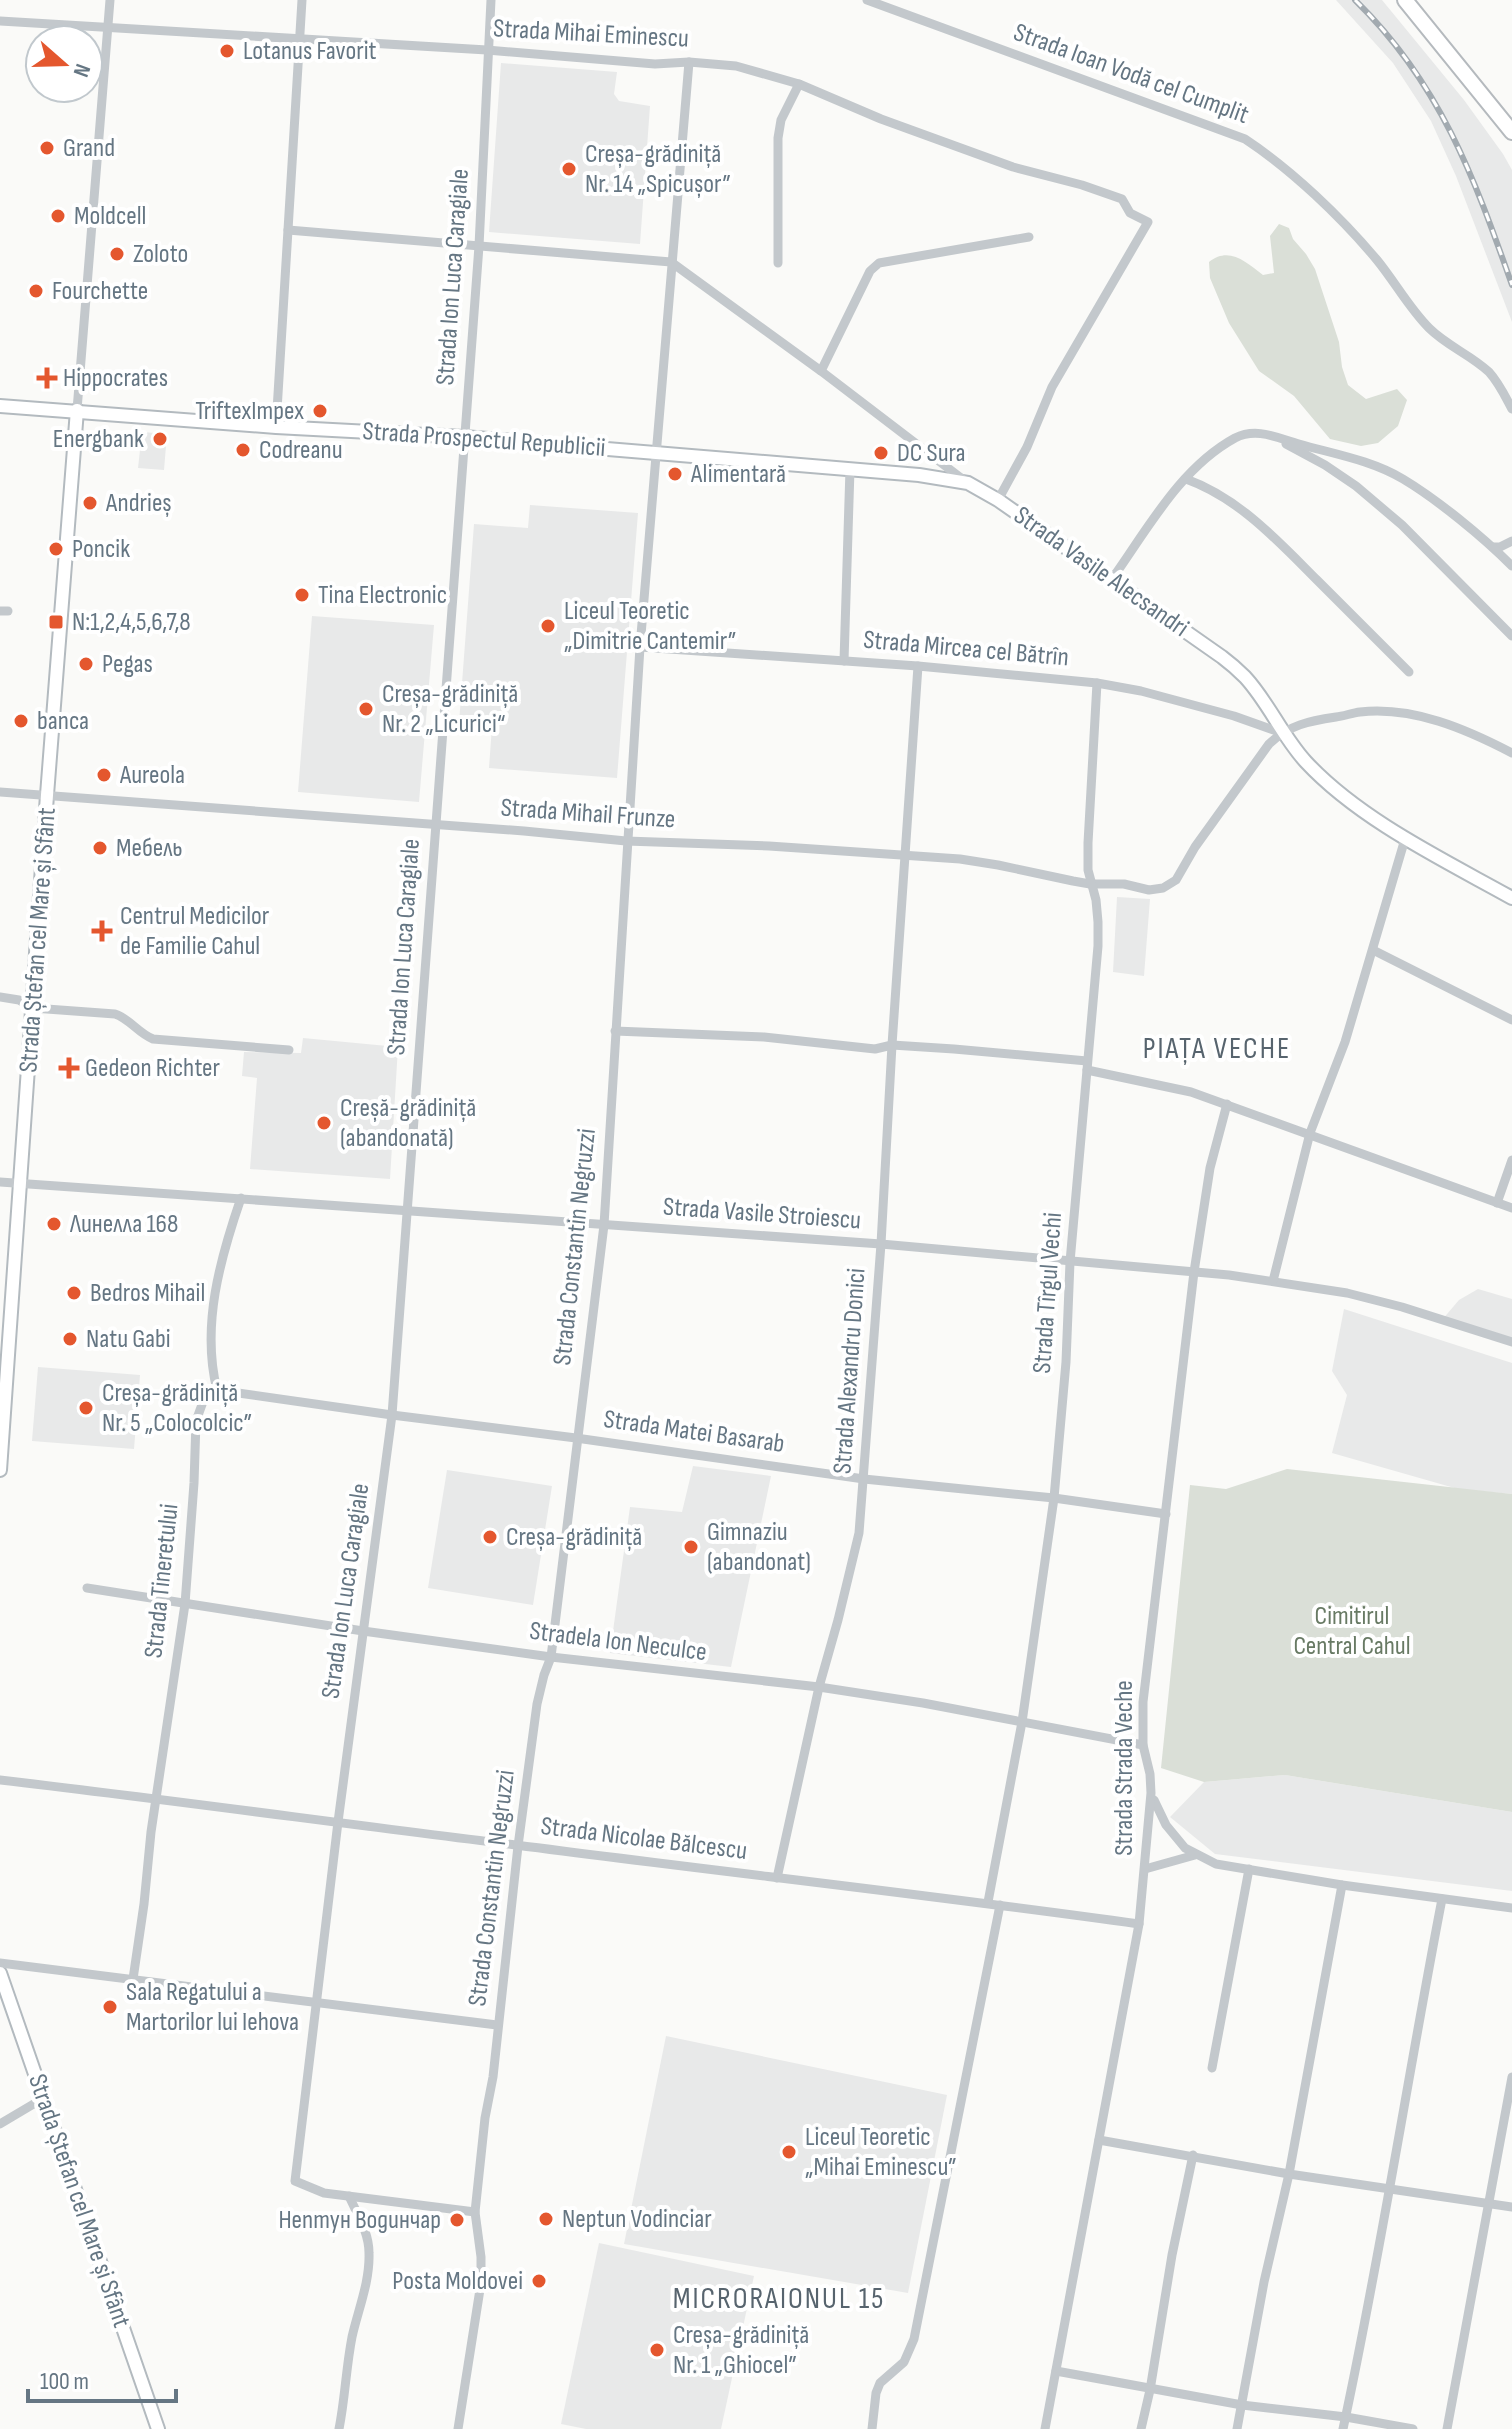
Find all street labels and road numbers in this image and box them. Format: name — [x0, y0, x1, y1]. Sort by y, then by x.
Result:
street label: Strada Mihai Eminescu — [492, 13, 690, 55]
street label: Strada Ioan Vodă cel Cumplit — [1009, 17, 1253, 131]
street label: Strada Ion Luca Caragiale — [430, 168, 476, 386]
street label: Strada Prospectul Republicii — [362, 416, 606, 464]
street label: Strada Vasile Alecsandri — [1008, 500, 1194, 644]
street label: Strada Mircea cel Bătrîn — [862, 625, 1070, 673]
street label: Strada Mihail Frunze — [500, 792, 676, 836]
street label: Strada Ștefan cel Mare și Sfânt — [13, 806, 63, 1074]
street label: Strada Ion Luca Caragiale — [381, 838, 427, 1056]
street label: Strada Constantin Negruzzi — [547, 1127, 603, 1367]
street label: Strada Vasile Stroiescu — [662, 1192, 862, 1236]
street label: Strada Tîrgul Vechi — [1027, 1211, 1069, 1375]
street label: Strada Alexandru Donici — [827, 1267, 873, 1475]
street label: Strada Matei Basarab — [602, 1404, 786, 1460]
street label: Strada Ion Luca Caragiale — [316, 1481, 376, 1701]
street label: Strada Tineretului — [138, 1502, 186, 1660]
street label: Stradela Ion Neculce — [528, 1616, 708, 1668]
street label: Strada Strada Veche — [1109, 1680, 1140, 1856]
street label: Strada Constantin Negruzzi — [462, 1768, 522, 2008]
street label: Strada Nicolae Bălcescu — [539, 1811, 749, 1867]
street label: Strada Ștefan cel Mare și Sfânt — [21, 2070, 137, 2332]

